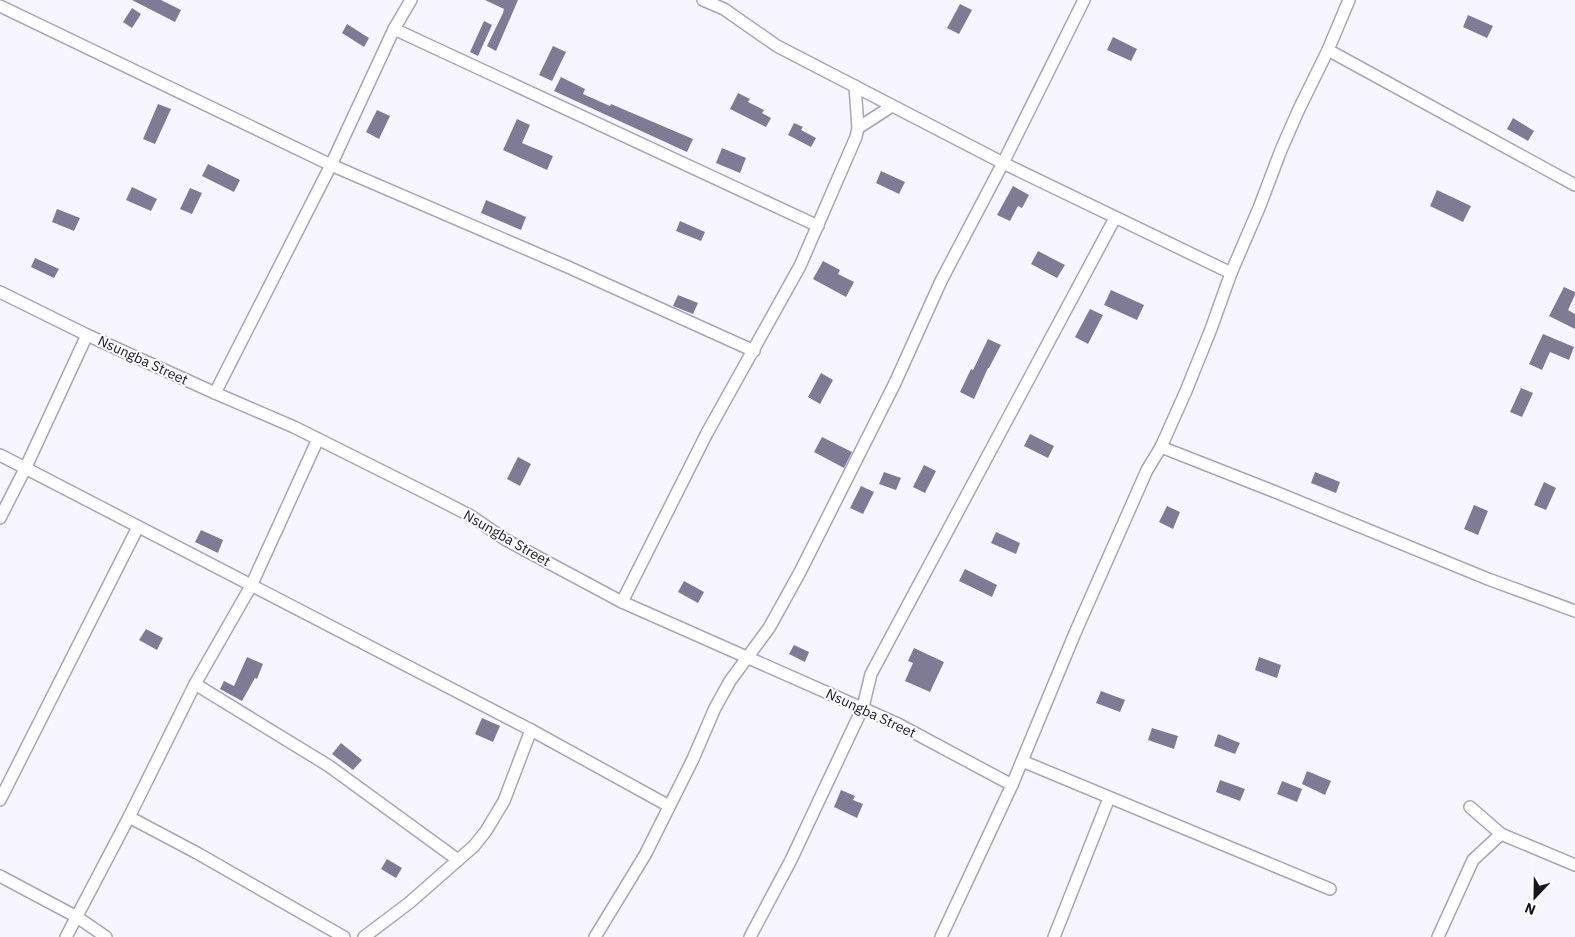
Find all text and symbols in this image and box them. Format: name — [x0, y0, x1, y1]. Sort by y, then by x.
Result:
street label: Nsungba Street — [95, 331, 191, 389]
street label: Nsungba Street — [460, 506, 554, 570]
street label: Nsungba Street — [823, 684, 919, 742]
north arrow — [1510, 872, 1560, 922]
text: N — [1522, 899, 1538, 919]

